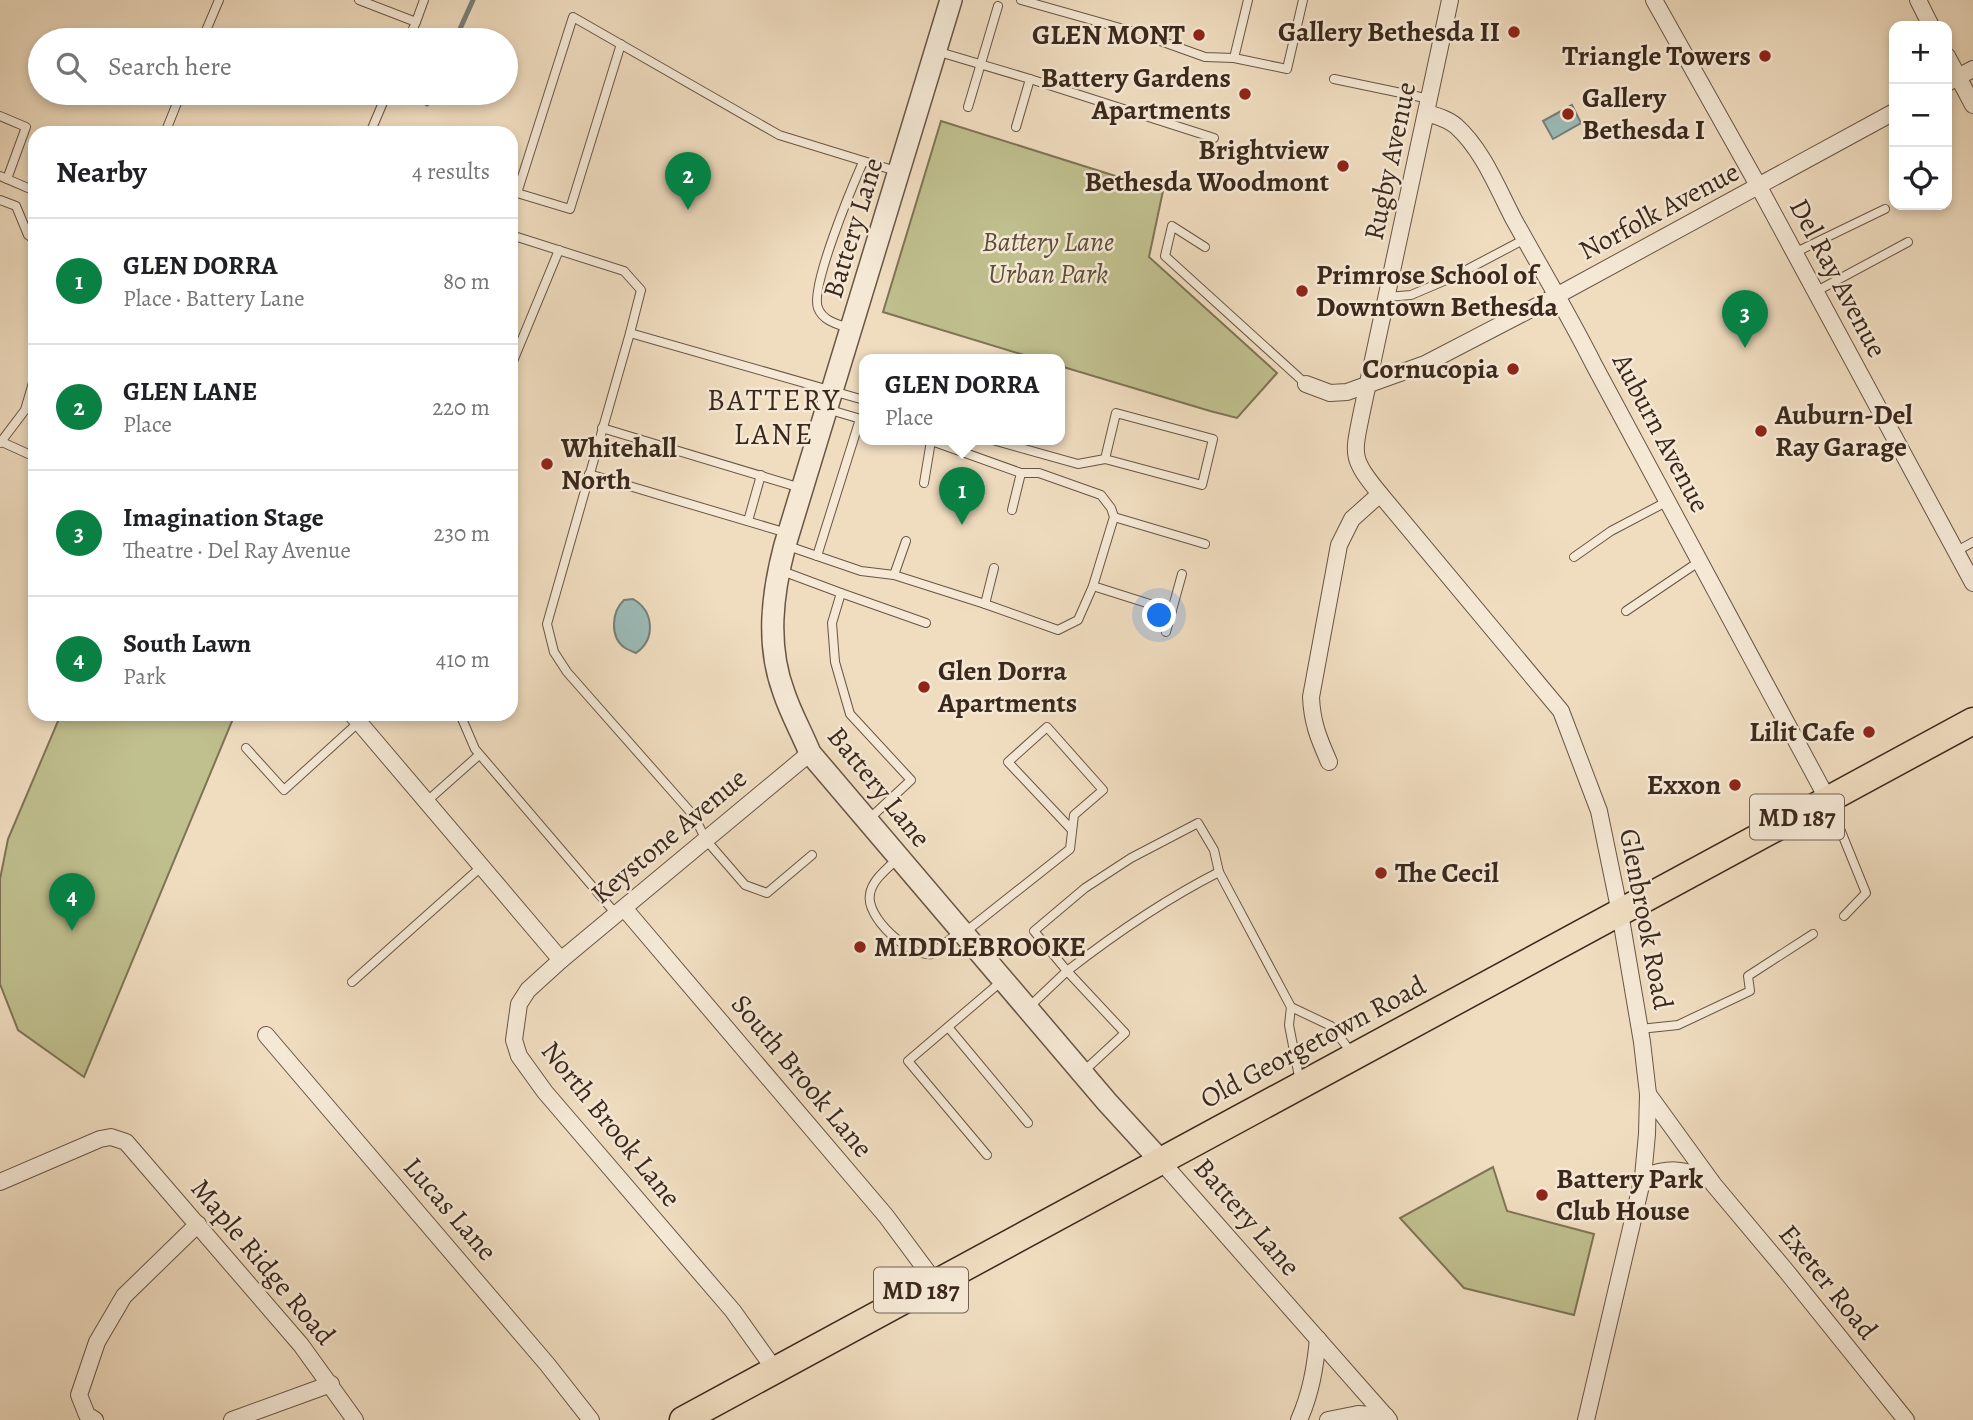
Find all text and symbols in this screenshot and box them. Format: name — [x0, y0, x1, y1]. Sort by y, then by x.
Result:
place label: Gallery Bethesda II — [1278, 13, 1500, 51]
place label: GLEN MONT — [1032, 16, 1185, 54]
map controls — [1889, 21, 1952, 210]
button: + — [1889, 21, 1952, 84]
marker: Gallery Bethesda II — [1506, 24, 1522, 40]
marker: GLEN MONT — [1191, 27, 1207, 43]
search box — [28, 28, 518, 105]
place label: Triangle Towers — [1562, 37, 1751, 75]
icon: search — [52, 48, 90, 86]
marker: Triangle Towers — [1757, 48, 1773, 64]
text: Search here — [108, 49, 232, 84]
place label: Battery Gardens Apartments — [1041, 59, 1231, 129]
street label: Rugby Avenue — [1355, 78, 1425, 244]
place label: Gallery Bethesda I — [1582, 79, 1705, 149]
button: − — [1889, 84, 1952, 147]
marker: Battery Gardens Apartments — [1237, 86, 1253, 102]
marker: Gallery Bethesda I — [1560, 106, 1576, 122]
place label: Brightview Bethesda Woodmont — [1084, 131, 1329, 201]
button: locate — [1889, 147, 1952, 210]
text: Nearby — [56, 152, 147, 192]
pin: 2 — [665, 152, 711, 210]
street label: Battery Lane — [814, 153, 892, 303]
street label: Norfolk Avenue — [1572, 153, 1746, 269]
text: 4 results — [412, 156, 490, 187]
marker: Brightview Bethesda Woodmont — [1335, 158, 1351, 174]
street label: Del Ray Avenue — [1780, 192, 1896, 364]
park label: Battery Lane Urban Park — [982, 223, 1114, 293]
text: GLEN DORRA — [123, 248, 278, 283]
place label: Primrose School of Downtown Bethesda — [1316, 256, 1559, 326]
text: 1 — [75, 266, 83, 297]
text: 80 m — [443, 266, 490, 297]
text: Place · Battery Lane — [123, 283, 305, 314]
marker: Primrose School of Downtown Bethesda — [1294, 283, 1310, 299]
pin: 3 — [1722, 290, 1768, 348]
street label: Auburn Avenue — [1603, 346, 1719, 519]
place label: Cornucopia — [1362, 350, 1499, 388]
popup — [859, 354, 1065, 445]
marker: Cornucopia — [1505, 361, 1521, 377]
text: GLEN DORRA — [885, 367, 1039, 402]
text: GLEN LANE — [123, 374, 257, 409]
district label: BATTERY LANE — [707, 380, 841, 454]
text: 2 — [73, 392, 85, 423]
text: 220 m — [432, 392, 490, 423]
place label: Auburn-Del Ray Garage — [1774, 396, 1913, 466]
text: Place — [885, 402, 933, 433]
text: Place — [123, 409, 172, 440]
marker: Auburn-Del Ray Garage — [1753, 423, 1769, 439]
place label: Whitehall North — [560, 429, 677, 499]
marker: Whitehall North — [539, 456, 555, 472]
pin: 1 — [939, 467, 985, 525]
text: Imagination Stage — [123, 500, 324, 535]
text: 3 — [74, 518, 84, 549]
text: 230 m — [434, 518, 490, 549]
text: Theatre · Del Ray Avenue — [123, 535, 351, 566]
your location — [1142, 598, 1176, 632]
text: South Lawn — [123, 626, 251, 661]
text: 4 — [74, 644, 84, 675]
text: 410 m — [436, 644, 490, 675]
place label: Glen Dorra Apartments — [937, 652, 1077, 722]
text: Park — [123, 661, 166, 692]
marker: Glen Dorra Apartments — [916, 679, 932, 695]
place label: Lilit Cafe — [1749, 713, 1855, 751]
street label: Battery Lane — [819, 719, 939, 855]
marker: Lilit Cafe — [1861, 724, 1877, 740]
street label: Keystone Avenue — [583, 759, 755, 913]
place label: Exxon — [1647, 766, 1721, 804]
marker: Exxon — [1727, 777, 1743, 793]
road number: MD 187 — [1750, 794, 1844, 839]
street label: Glenbrook Road — [1610, 825, 1682, 1014]
place label: The Cecil — [1395, 854, 1500, 892]
marker: The Cecil — [1373, 865, 1389, 881]
pin: 4 — [49, 873, 95, 931]
place label: MIDDLEBROOKE — [874, 928, 1086, 966]
marker: MIDDLEBROOKE — [852, 939, 868, 955]
street label: Old Georgetown Road — [1194, 966, 1433, 1118]
street label: South Brook Lane — [722, 986, 882, 1166]
street label: North Brook Lane — [532, 1033, 690, 1215]
street label: Lucas Lane — [394, 1149, 506, 1269]
street label: Battery Lane — [1185, 1150, 1309, 1284]
place label: Battery Park Club House — [1556, 1160, 1704, 1230]
street label: Maple Ridge Road — [182, 1171, 344, 1354]
marker: Battery Park Club House — [1534, 1187, 1550, 1203]
street label: Exeter Road — [1770, 1216, 1887, 1348]
road number: MD 187 — [874, 1268, 968, 1312]

